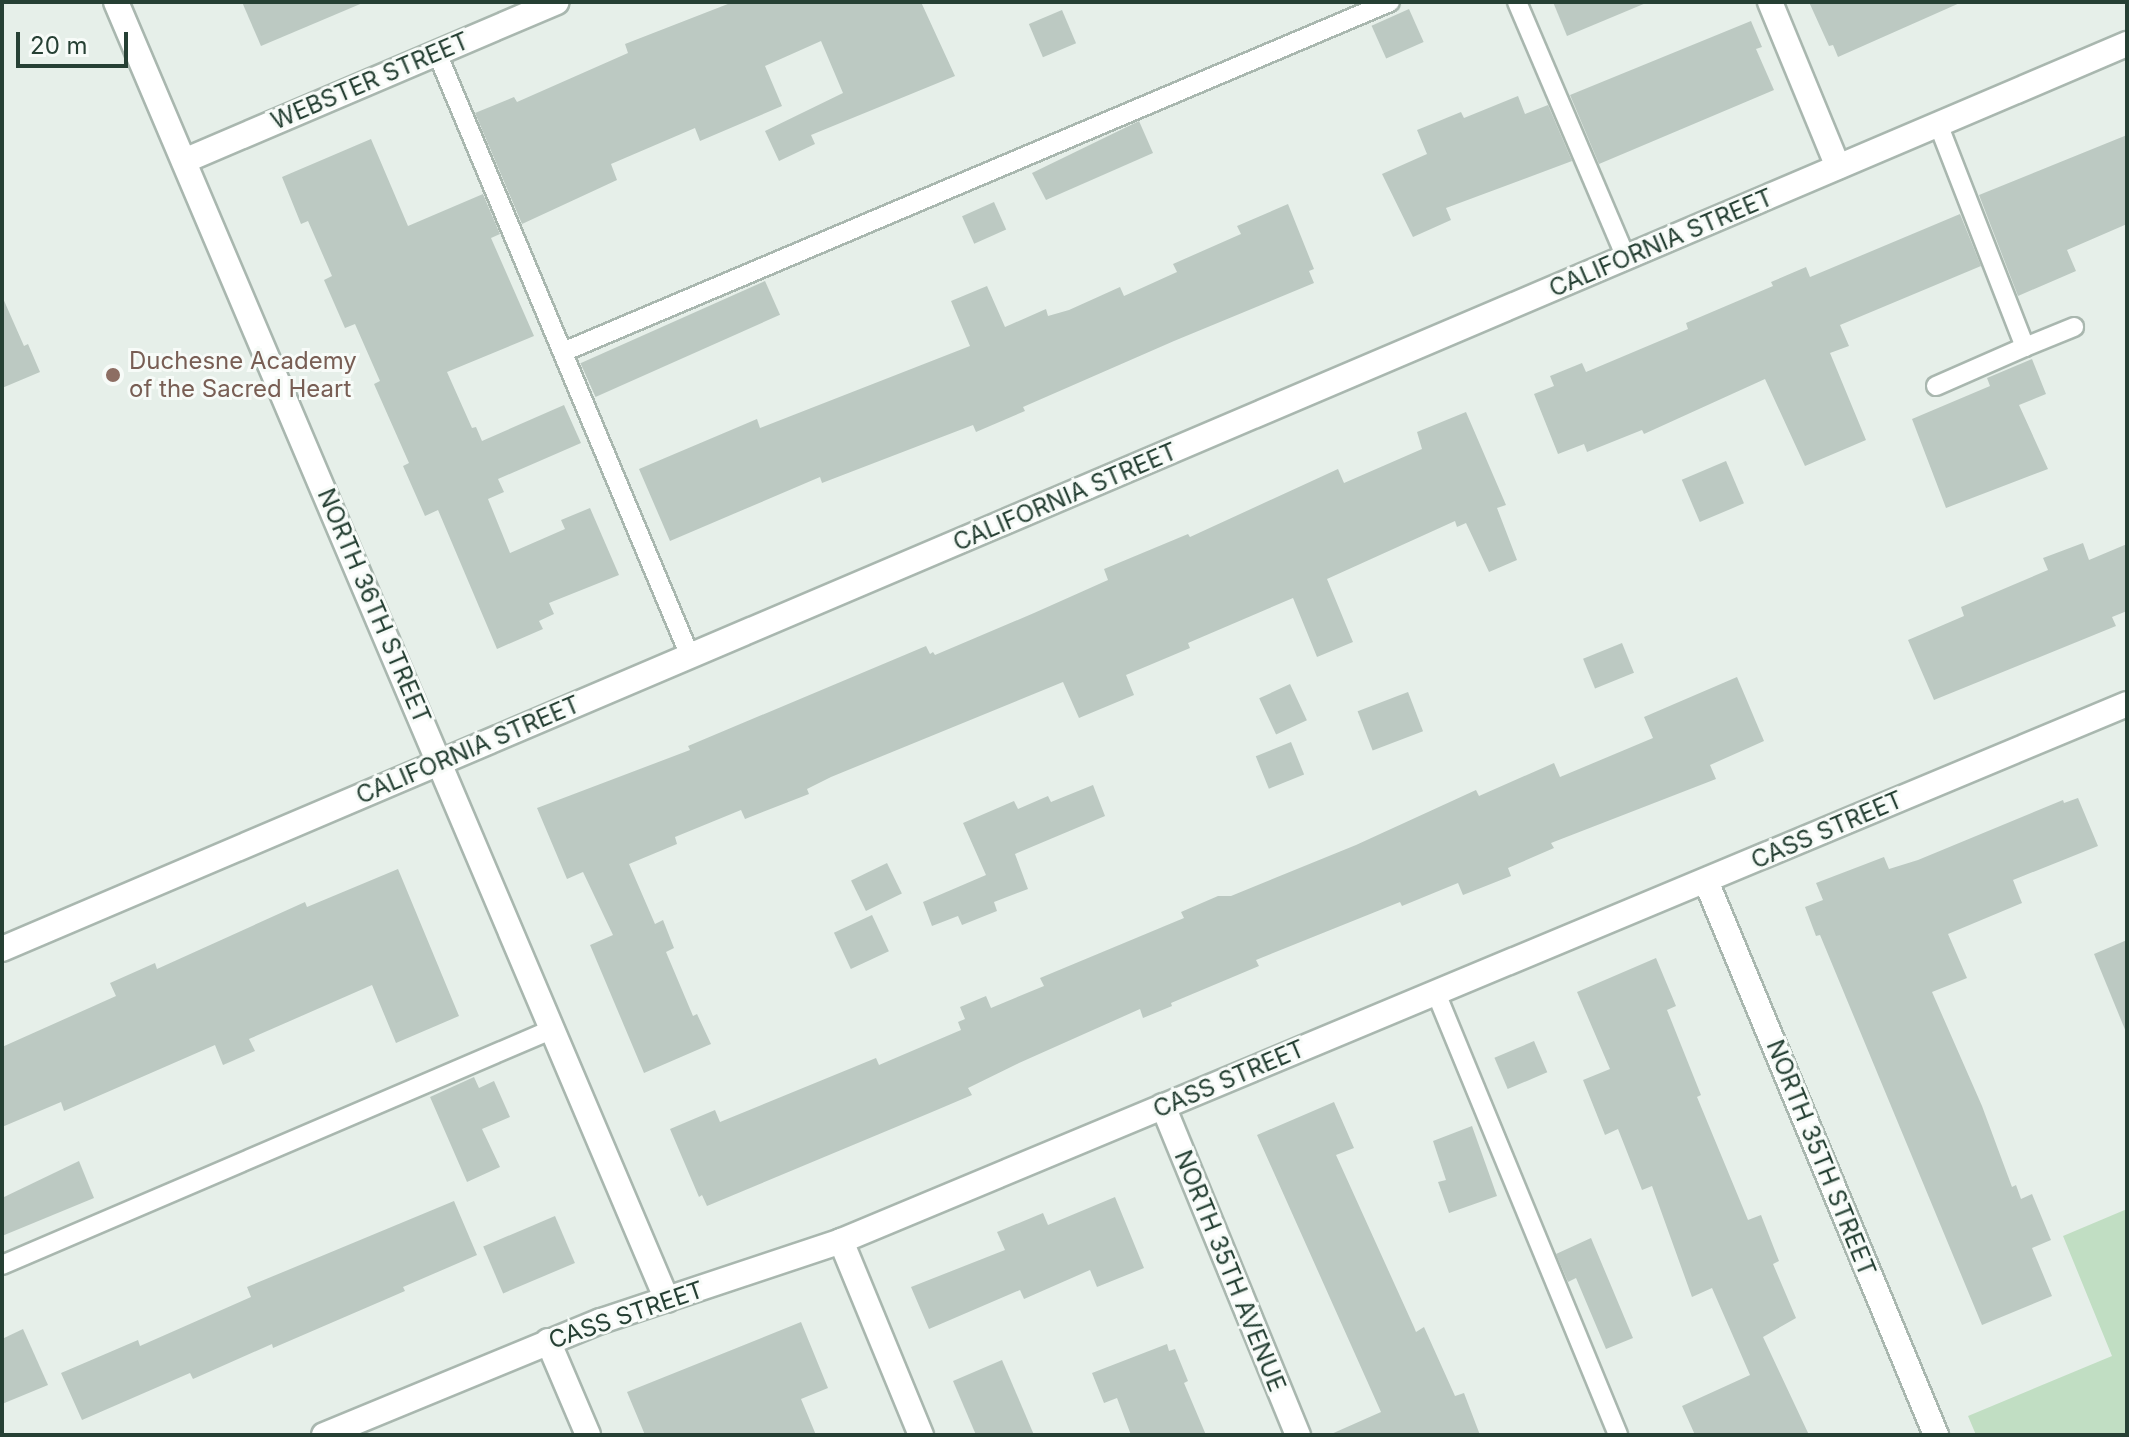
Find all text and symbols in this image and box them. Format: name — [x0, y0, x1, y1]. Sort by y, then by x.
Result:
scale bar — [20, 16, 132, 66]
street label: WEBSTER STREET — [267, 26, 473, 136]
text: 20 m — [30, 31, 88, 60]
street label: CALIFORNIA STREET — [1545, 183, 1777, 303]
place label: Duchesne Academy of the Sacred Heart — [129, 347, 357, 403]
marker: Duchesne Academy of the Sacred Heart — [104, 366, 122, 384]
street label: CALIFORNIA STREET — [949, 437, 1181, 557]
street label: NORTH 36TH STREET — [311, 484, 437, 728]
street label: CALIFORNIA STREET — [352, 690, 584, 810]
street label: CASS STREET — [1747, 785, 1907, 875]
street label: CASS STREET — [1149, 1034, 1309, 1124]
street label: NORTH 35TH STREET — [1760, 1036, 1882, 1280]
street label: NORTH 35TH AVENUE — [1168, 1146, 1292, 1396]
street label: CASS STREET — [545, 1275, 707, 1355]

